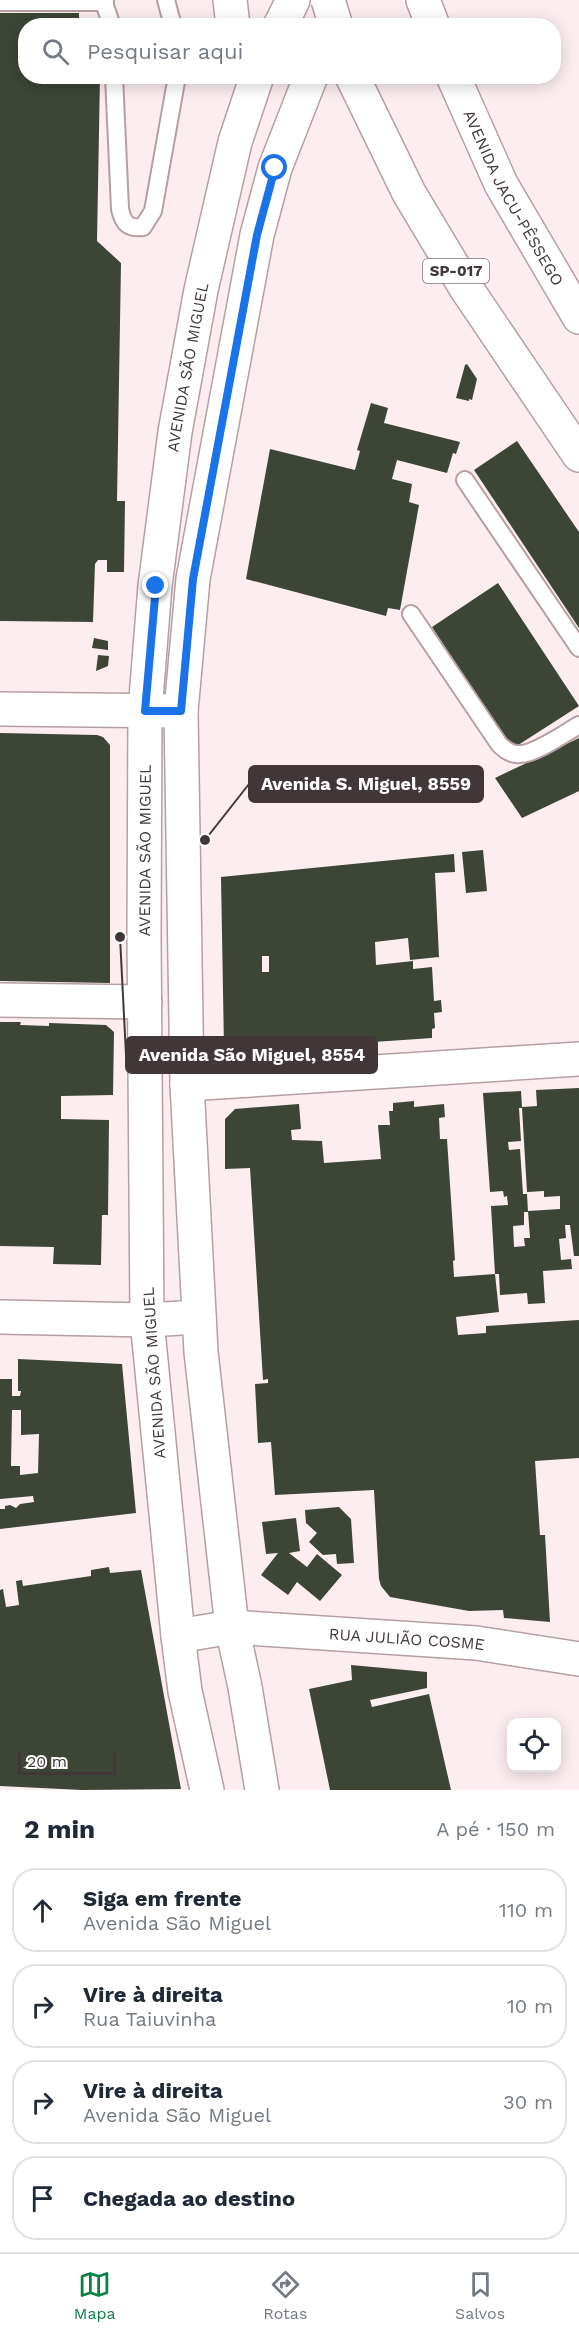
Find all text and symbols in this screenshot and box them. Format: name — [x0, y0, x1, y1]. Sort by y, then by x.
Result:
search box — [18, 18, 561, 84]
icon: search — [39, 35, 72, 68]
text: Pesquisar aqui — [87, 39, 243, 64]
street label: AVENIDA JACU-PÊSSEGO — [460, 107, 568, 289]
route start — [261, 154, 287, 180]
road number: SP-017 — [423, 259, 489, 283]
street label: AVENIDA SÃO MIGUEL — [163, 280, 212, 453]
route end — [142, 572, 168, 598]
street label: AVENIDA SÃO MIGUEL — [134, 764, 154, 937]
callout: Avenida S. Miguel, 8559 — [249, 766, 483, 802]
text: Avenida S. Miguel, 8559 — [261, 773, 471, 794]
callout: Avenida São Miguel, 8554 — [126, 1037, 377, 1073]
text: Avenida São Miguel, 8554 — [139, 1044, 366, 1065]
street label: AVENIDA SÃO MIGUEL — [138, 1286, 169, 1459]
street label: RUA JULIÃO COSME — [328, 1624, 486, 1654]
map controls — [507, 1718, 561, 1772]
button: locate — [507, 1718, 561, 1772]
scale bar — [18, 1748, 116, 1776]
text: 20 m — [27, 1752, 67, 1771]
text: 2 min — [24, 1814, 95, 1844]
text: A pé · 150 m — [436, 1817, 555, 1841]
text: Siga em frente — [83, 1886, 241, 1911]
icon: ahead — [26, 1894, 59, 1927]
text: 110 m — [499, 1898, 553, 1922]
text: Avenida São Miguel — [83, 1911, 271, 1935]
text: Vire à direita — [83, 1982, 223, 2007]
icon: right — [26, 1990, 59, 2023]
text: 10 m — [507, 1994, 553, 2018]
text: Rua Taiuvinha — [83, 2007, 216, 2031]
text: Vire à direita — [83, 2078, 223, 2103]
icon: right — [26, 2086, 59, 2119]
text: 30 m — [503, 2090, 553, 2114]
text: Avenida São Miguel — [83, 2103, 271, 2127]
icon: arrive — [26, 2182, 59, 2215]
text: Chegada ao destino — [83, 2186, 295, 2211]
tab: Mapa — [74, 2268, 116, 2323]
tab: Rotas — [263, 2268, 307, 2323]
tab: Salvos — [455, 2268, 505, 2323]

